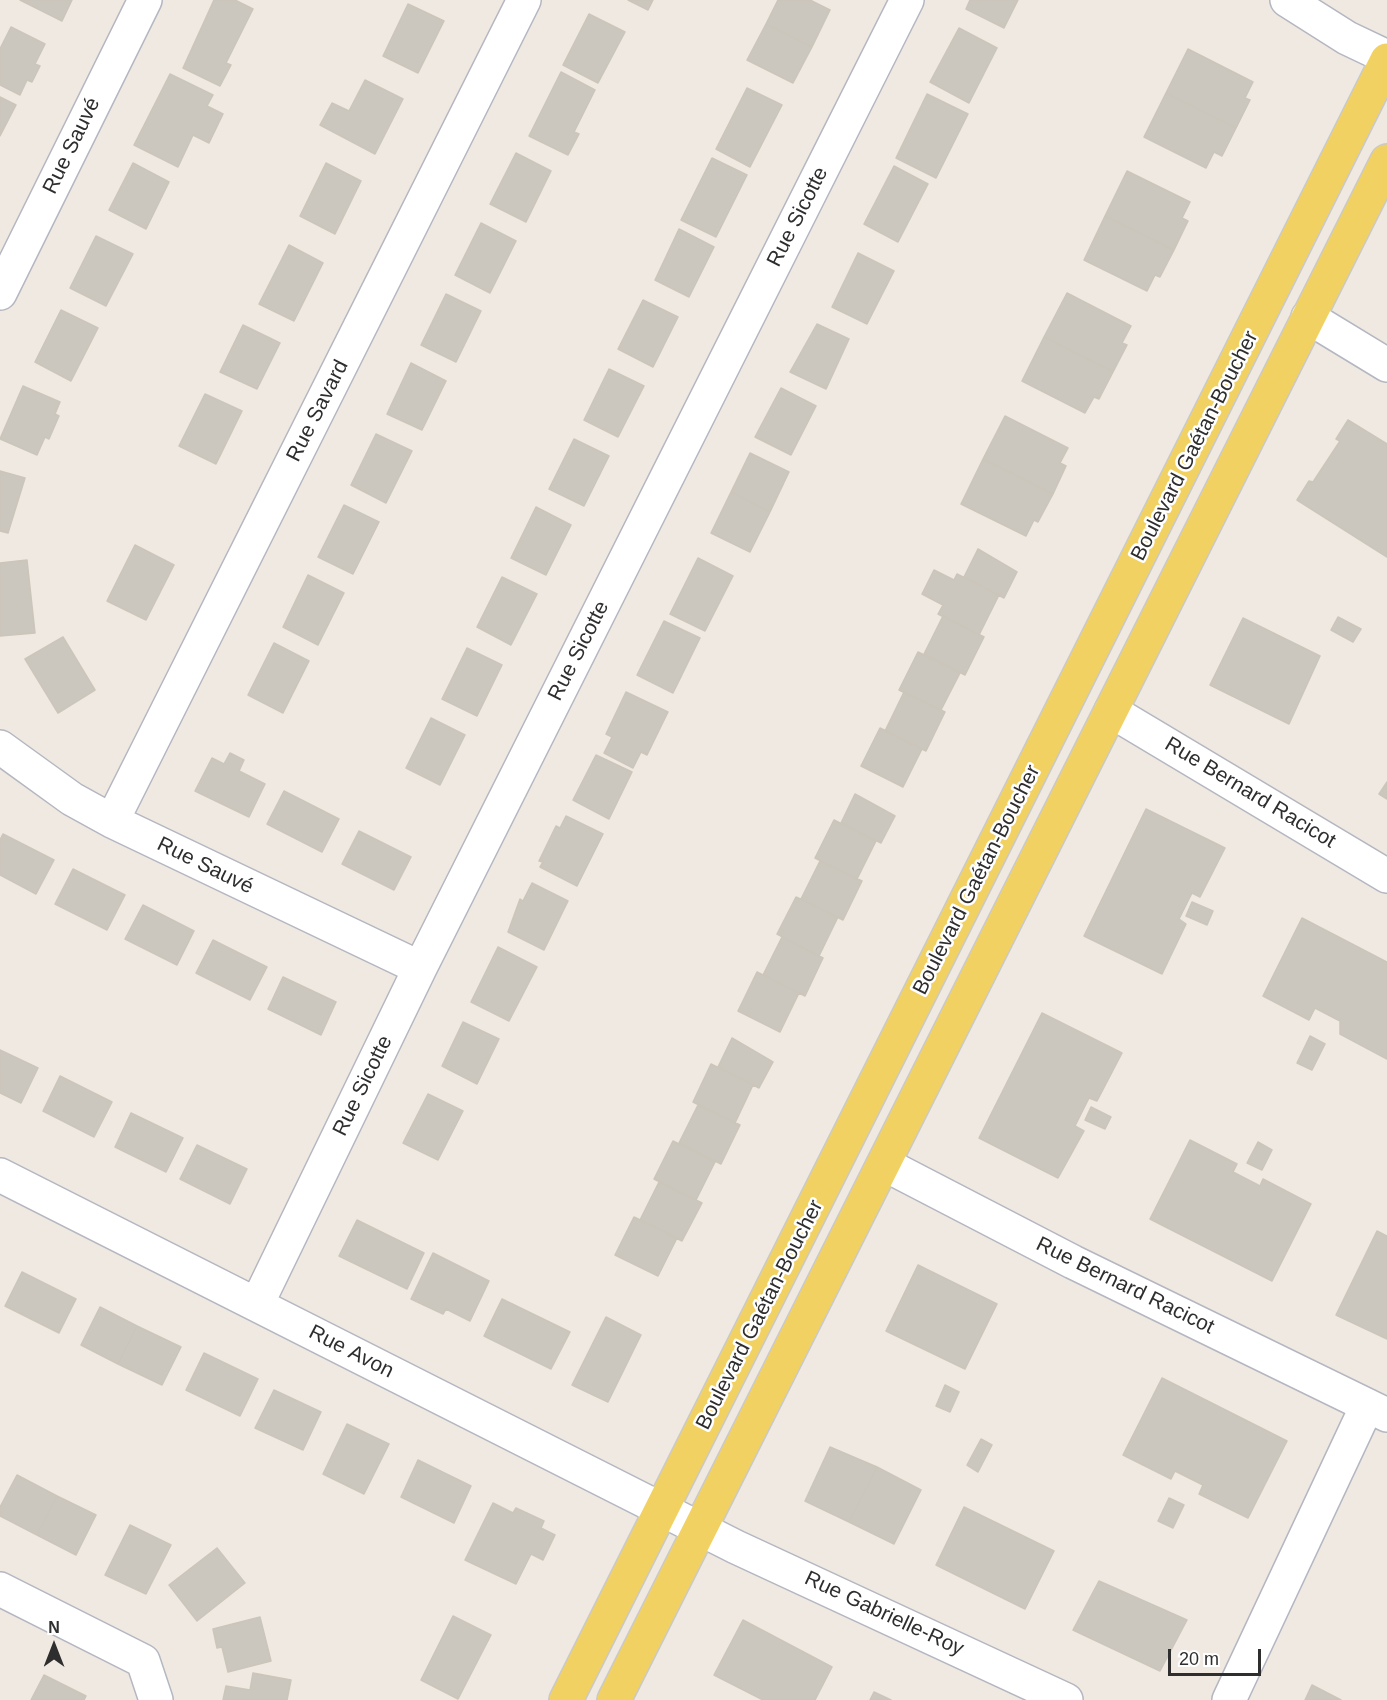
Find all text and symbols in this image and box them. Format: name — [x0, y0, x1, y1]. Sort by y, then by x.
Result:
street label: Rue Sauvé — [38, 94, 106, 198]
street label: Rue Sicotte — [762, 163, 834, 271]
street label: Boulevard Gaétan-Boucher — [1126, 327, 1264, 565]
street label: Rue Savard — [282, 356, 354, 466]
street label: Rue Sicotte — [543, 597, 615, 705]
street label: Rue Bernard Racicot — [1160, 732, 1340, 854]
street label: Boulevard Gaétan-Boucher — [908, 761, 1046, 999]
street label: Rue Sauvé — [153, 832, 257, 900]
street label: Rue Sicotte — [328, 1032, 398, 1140]
street label: Boulevard Gaétan-Boucher — [691, 1196, 829, 1434]
street label: Rue Bernard Racicot — [1032, 1232, 1218, 1340]
street label: Rue Avon — [304, 1320, 398, 1384]
street label: Rue Gabrielle-Roy — [800, 1566, 968, 1662]
north arrow — [24, 1616, 84, 1676]
text: N — [48, 1619, 60, 1636]
scale bar — [1171, 1637, 1264, 1675]
text: 20 m — [1179, 1649, 1219, 1669]

